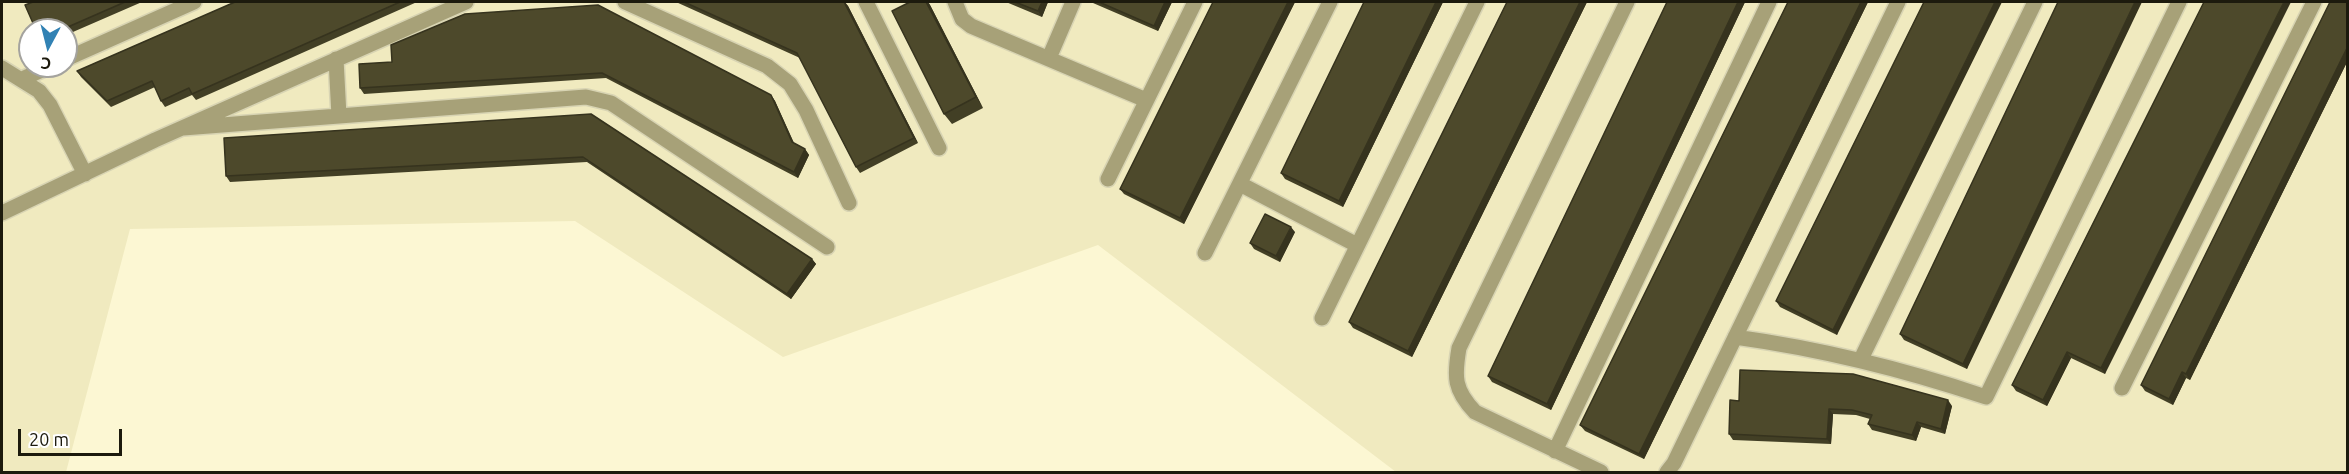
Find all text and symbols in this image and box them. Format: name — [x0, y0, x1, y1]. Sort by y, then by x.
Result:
north arrow — [18, 18, 78, 78]
text: С — [40, 54, 52, 73]
scale bar — [21, 417, 124, 455]
text: 20 m — [29, 429, 69, 449]

